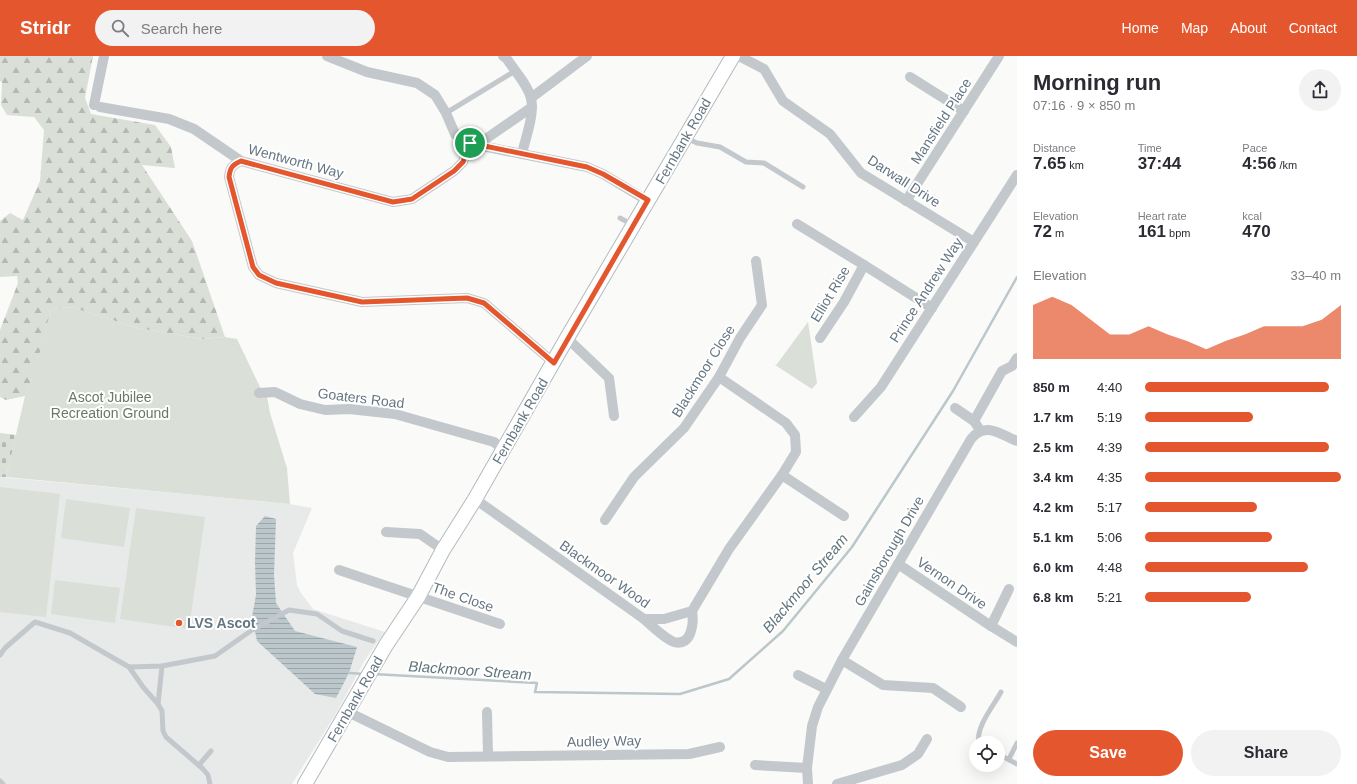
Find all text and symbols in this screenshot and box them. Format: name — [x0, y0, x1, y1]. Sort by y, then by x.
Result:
search box — [95, 10, 375, 46]
text: Stridr — [20, 17, 71, 38]
icon: search — [109, 17, 131, 39]
text: Search here — [141, 20, 222, 37]
text: Home — [1122, 20, 1159, 36]
text: Map — [1181, 20, 1208, 36]
text: About — [1230, 20, 1267, 36]
text: Contact — [1289, 20, 1337, 36]
button: share — [1299, 69, 1341, 111]
text: Morning run — [1033, 70, 1161, 95]
street label: Mansfield Place — [907, 75, 975, 167]
street label: Fernbank Road — [652, 95, 714, 187]
text: 07:16 · 9 × 850 m — [1033, 98, 1135, 113]
pin — [453, 126, 487, 160]
icon: arrive — [459, 132, 481, 154]
street label: Wentworth Way — [247, 141, 345, 181]
text: Distance — [1033, 142, 1076, 154]
text: Time — [1138, 142, 1162, 154]
text: Pace — [1242, 142, 1267, 154]
street label: Darwall Drive — [865, 152, 943, 210]
text: 7.65 — [1033, 154, 1066, 173]
text: 37:44 — [1138, 154, 1181, 173]
text: 4:56 — [1242, 154, 1276, 173]
text: km — [1066, 159, 1084, 171]
text: /km — [1276, 159, 1297, 171]
text: Elevation — [1033, 210, 1078, 222]
text: Heart rate — [1138, 210, 1187, 222]
text: kcal — [1242, 210, 1262, 222]
text: 72 — [1033, 222, 1052, 241]
text: 161 — [1138, 222, 1166, 241]
text: 470 — [1242, 222, 1271, 241]
text: m — [1052, 227, 1064, 239]
text: bpm — [1166, 227, 1191, 239]
street label: Prince Andrew Way — [886, 235, 966, 345]
street label: Elliot Rise — [807, 263, 853, 325]
text: Elevation — [1033, 268, 1086, 283]
text: 33–40 m — [1290, 268, 1341, 283]
street label: Blackmoor Close — [668, 322, 738, 420]
street label: Fernbank Road — [489, 375, 551, 467]
text: 850 m — [1033, 380, 1070, 395]
text: 4:40 — [1097, 380, 1122, 395]
street label: Goaters Road — [317, 385, 405, 411]
park label: Ascot Jubilee Recreation Ground — [51, 389, 169, 421]
text: 1.7 km — [1033, 410, 1073, 425]
text: 5:19 — [1097, 410, 1122, 425]
text: 2.5 km — [1033, 440, 1073, 455]
text: 4:39 — [1097, 440, 1122, 455]
text: 3.4 km — [1033, 470, 1073, 485]
text: 4:35 — [1097, 470, 1122, 485]
street label: Gainsborough Drive — [851, 493, 927, 609]
text: 4.2 km — [1033, 500, 1073, 515]
text: 5:17 — [1097, 500, 1122, 515]
water label: Blackmoor Stream — [759, 530, 851, 636]
text: 5.1 km — [1033, 530, 1073, 545]
text: 5:06 — [1097, 530, 1122, 545]
street label: Blackmoor Wood — [557, 537, 653, 611]
street label: Vernon Drive — [914, 554, 990, 612]
text: 6.0 km — [1033, 560, 1073, 575]
text: 4:48 — [1097, 560, 1122, 575]
street label: The Close — [430, 579, 496, 615]
text: 6.8 km — [1033, 590, 1073, 605]
text: 5:21 — [1097, 590, 1122, 605]
place label: LVS Ascot — [187, 615, 256, 631]
marker: LVS Ascot — [174, 618, 184, 628]
street label: Fernbank Road — [324, 653, 386, 745]
water label: Blackmoor Stream — [408, 657, 532, 683]
button: Save — [1033, 730, 1183, 776]
button: Share — [1191, 730, 1341, 776]
street label: Audley Way — [567, 732, 641, 750]
map controls — [969, 736, 1005, 772]
button: locate — [969, 736, 1005, 772]

